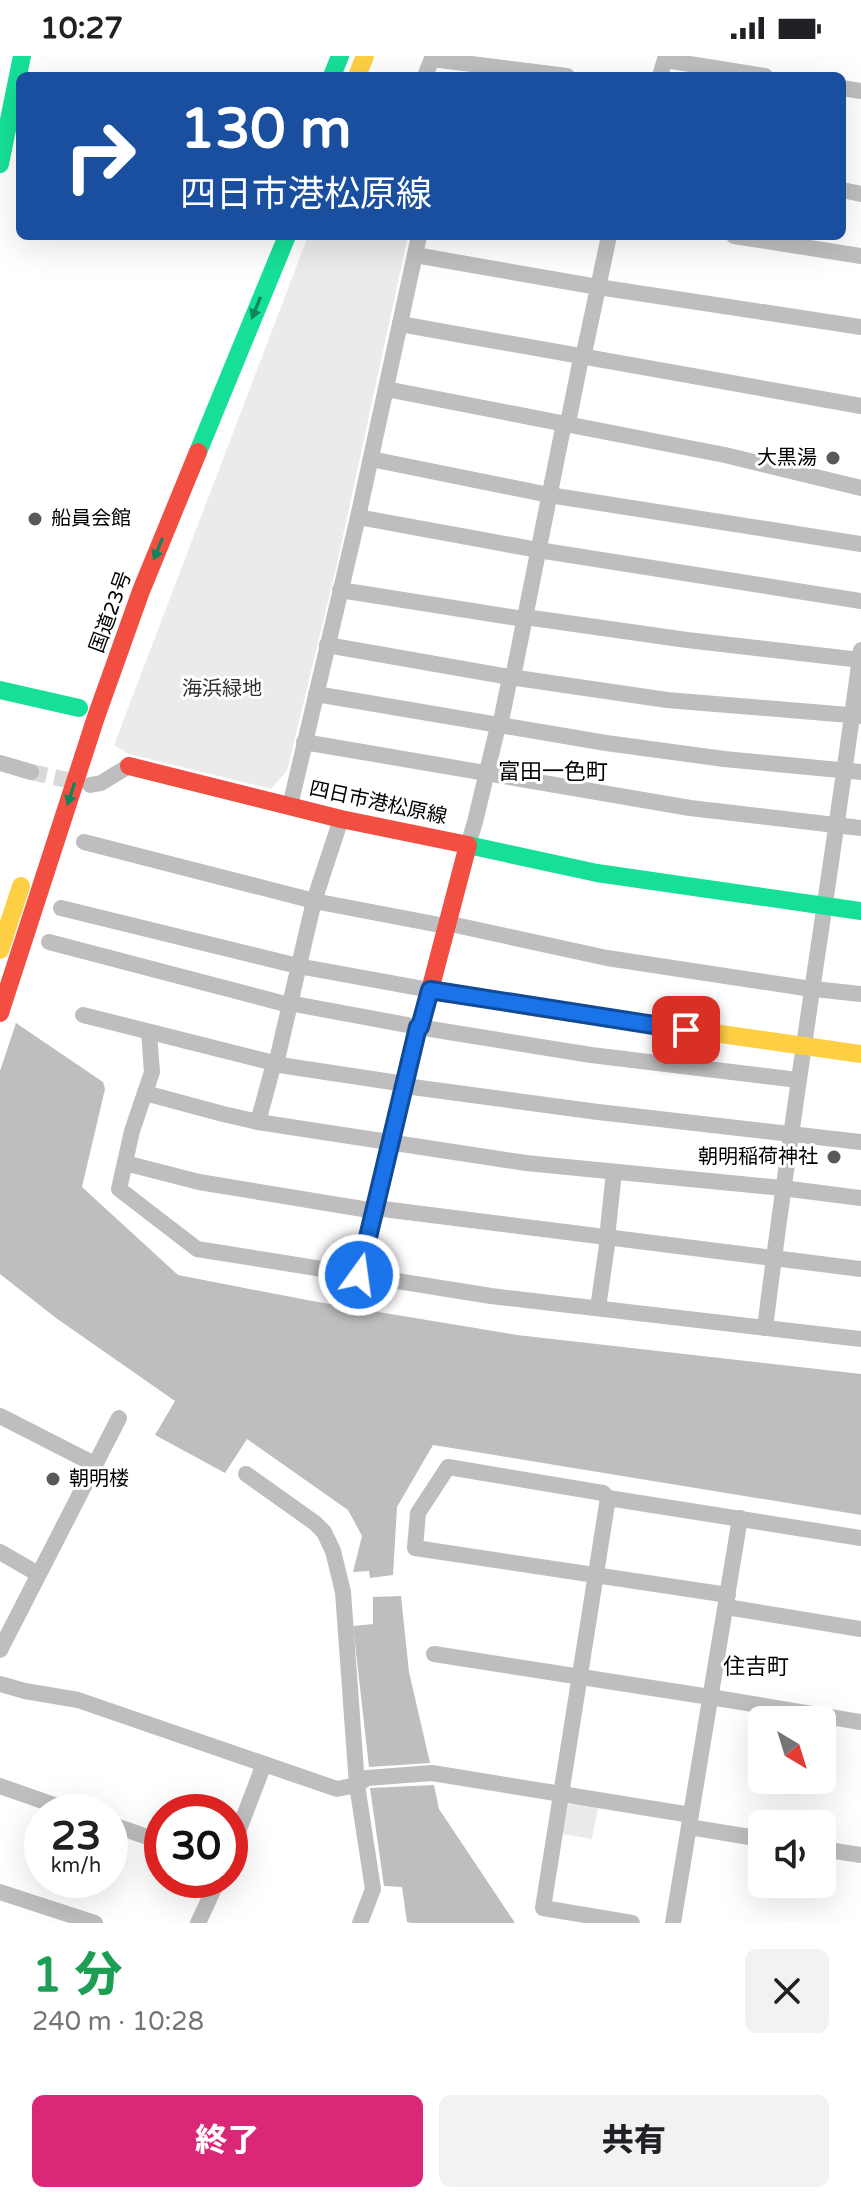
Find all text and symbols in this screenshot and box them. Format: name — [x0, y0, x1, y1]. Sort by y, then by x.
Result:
text: 10:27 — [40, 10, 123, 47]
text: 130 m — [180, 96, 351, 163]
icon: right — [48, 104, 152, 208]
text: 四日市港松原線 — [180, 173, 432, 216]
one-way arrow — [250, 296, 263, 320]
place label: 大黒湯 — [757, 446, 817, 470]
marker: 大黒湯 — [824, 449, 842, 467]
place label: 船員会館 — [51, 507, 131, 531]
marker: 船員会館 — [26, 510, 44, 528]
one-way arrow — [151, 537, 164, 561]
street label: 国道23号 — [85, 568, 137, 656]
park label: 海浜緑地 — [182, 677, 262, 701]
district label: 富田一色町 — [498, 759, 608, 785]
street label: 四日市港松原線 — [307, 777, 449, 829]
one-way arrow — [65, 782, 77, 806]
pin — [652, 996, 720, 1064]
icon: arrive — [664, 1008, 708, 1052]
place label: 朝明稲荷神社 — [698, 1145, 818, 1169]
marker: 朝明稲荷神社 — [825, 1148, 843, 1166]
position arrow — [317, 1233, 401, 1317]
place label: 朝明楼 — [69, 1467, 129, 1491]
marker: 朝明楼 — [44, 1470, 62, 1488]
district label: 住吉町 — [723, 1654, 789, 1680]
north arrow — [748, 1706, 836, 1794]
map controls — [748, 1706, 836, 1898]
speed limit sign: 30 — [144, 1794, 248, 1898]
button: sound — [748, 1810, 836, 1898]
text: 23 — [51, 1812, 101, 1860]
text: km/h — [51, 1854, 101, 1878]
text: 1 分 — [32, 1947, 123, 2005]
button: close — [745, 1949, 829, 2033]
text: 240 m · 10:28 — [32, 2006, 204, 2037]
button: 終了 — [32, 2095, 423, 2187]
button: 共有 — [439, 2095, 829, 2187]

